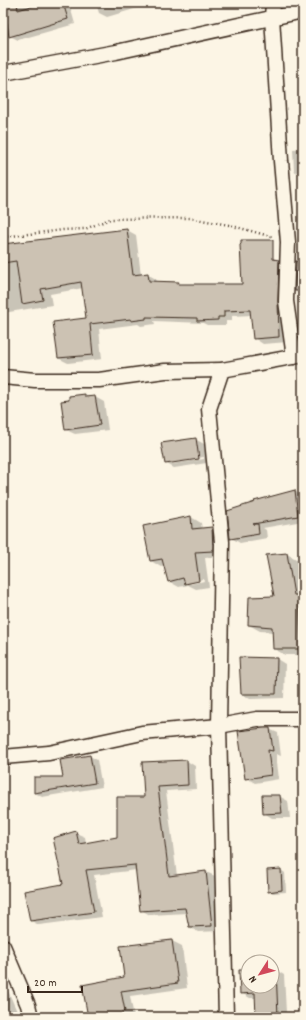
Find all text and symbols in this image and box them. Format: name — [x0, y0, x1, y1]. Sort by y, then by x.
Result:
north arrow — [240, 954, 280, 994]
scale bar — [28, 968, 82, 994]
text: N — [245, 971, 262, 986]
text: 20 m — [34, 975, 57, 992]

